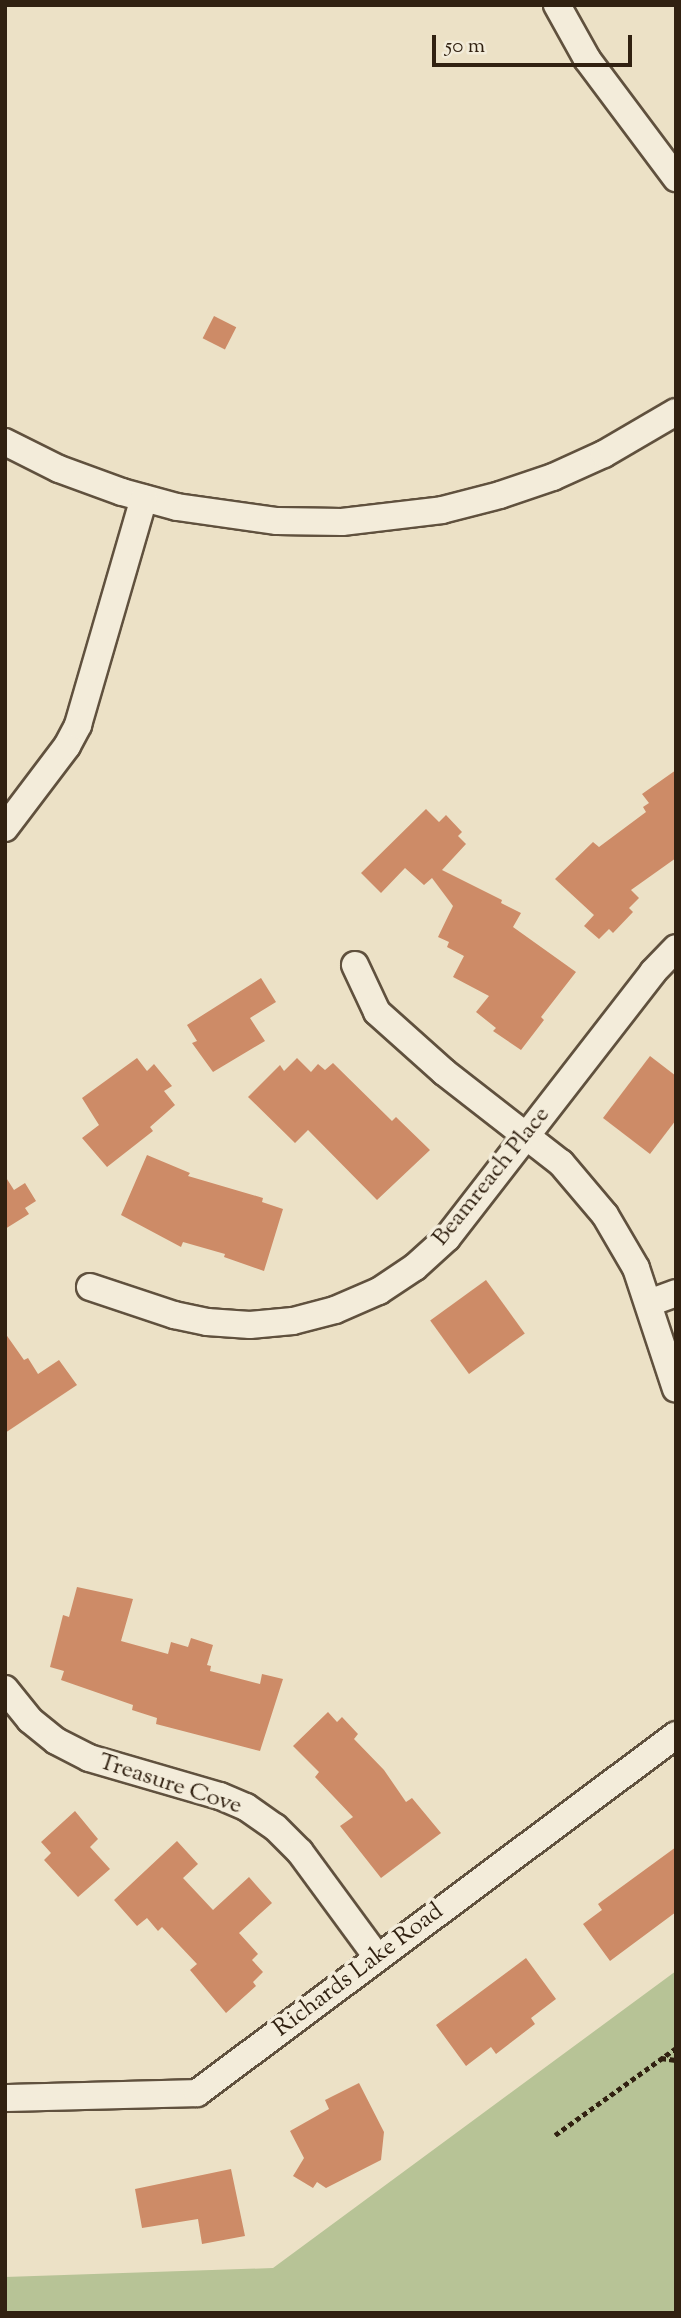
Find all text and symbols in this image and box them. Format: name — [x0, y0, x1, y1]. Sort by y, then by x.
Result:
scale bar — [436, 21, 636, 65]
text: 50 m — [445, 32, 485, 62]
street label: Beamreach Place — [427, 1102, 557, 1252]
street label: Treasure Cove — [95, 1748, 245, 1822]
street label: Richards Lake Road — [268, 1898, 450, 2044]

